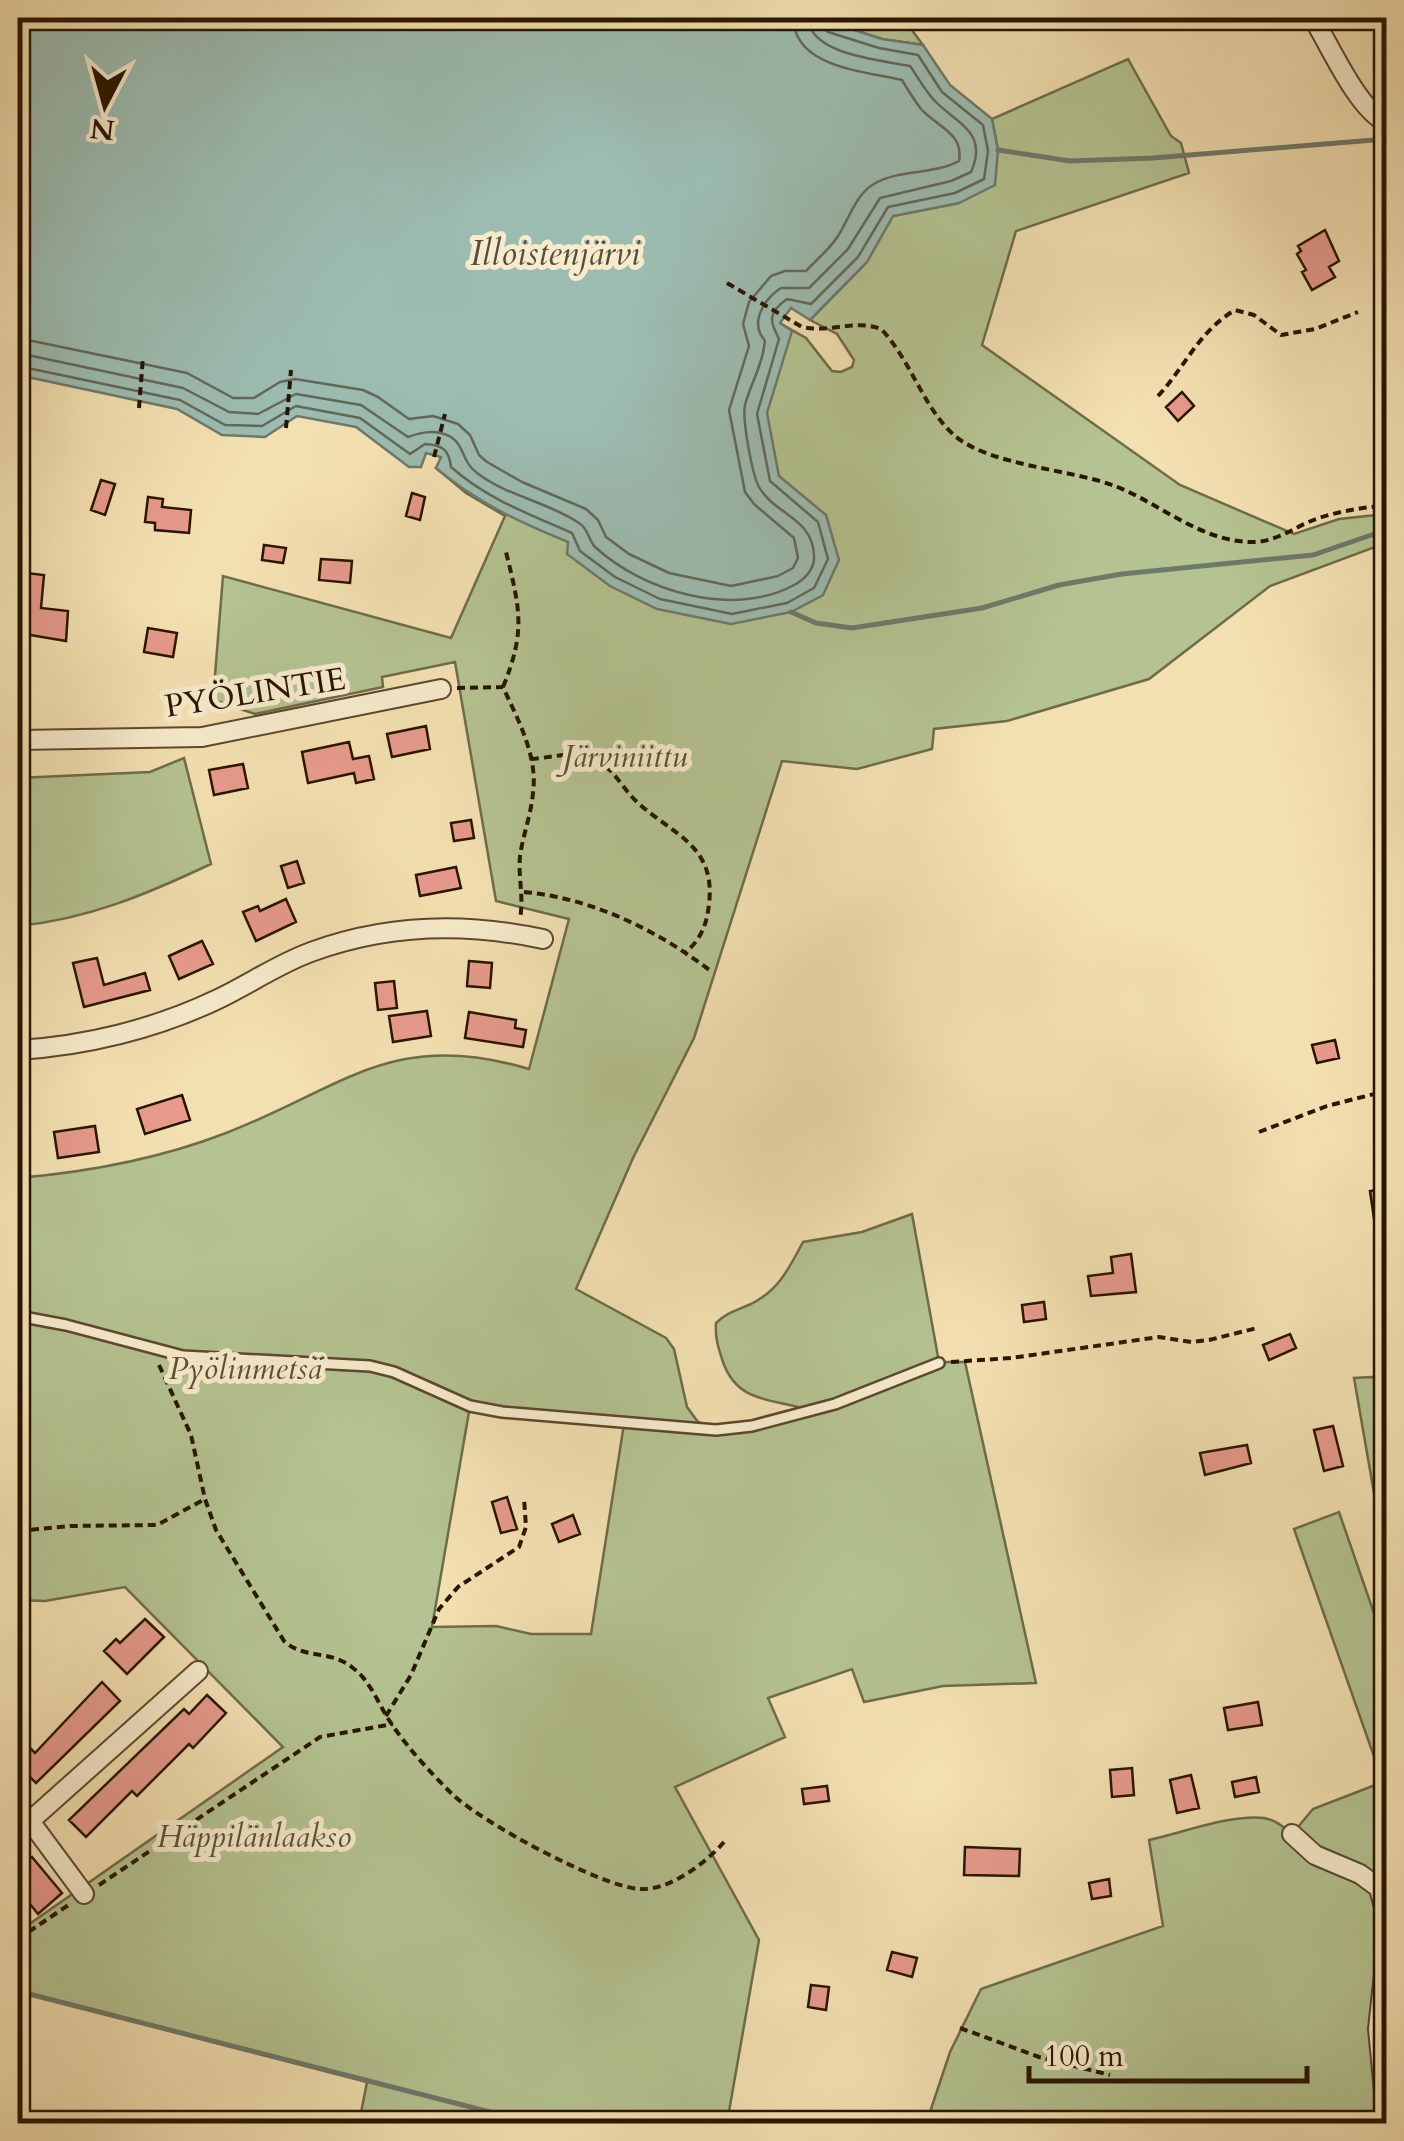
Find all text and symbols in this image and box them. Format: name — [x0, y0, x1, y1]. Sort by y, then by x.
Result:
north arrow — [55, 55, 155, 155]
text: N — [88, 109, 117, 149]
water label: Illoistenjärvi — [470, 230, 640, 278]
street label: PYÖLINTIE — [162, 657, 349, 729]
park label: Järviniittu — [555, 735, 688, 779]
park label: Pyölinmetsä — [169, 1347, 323, 1391]
park label: Häppilänlaakso — [157, 1815, 351, 1859]
scale bar — [1029, 2021, 1306, 2083]
text: 100 m — [1044, 2036, 1124, 2077]

